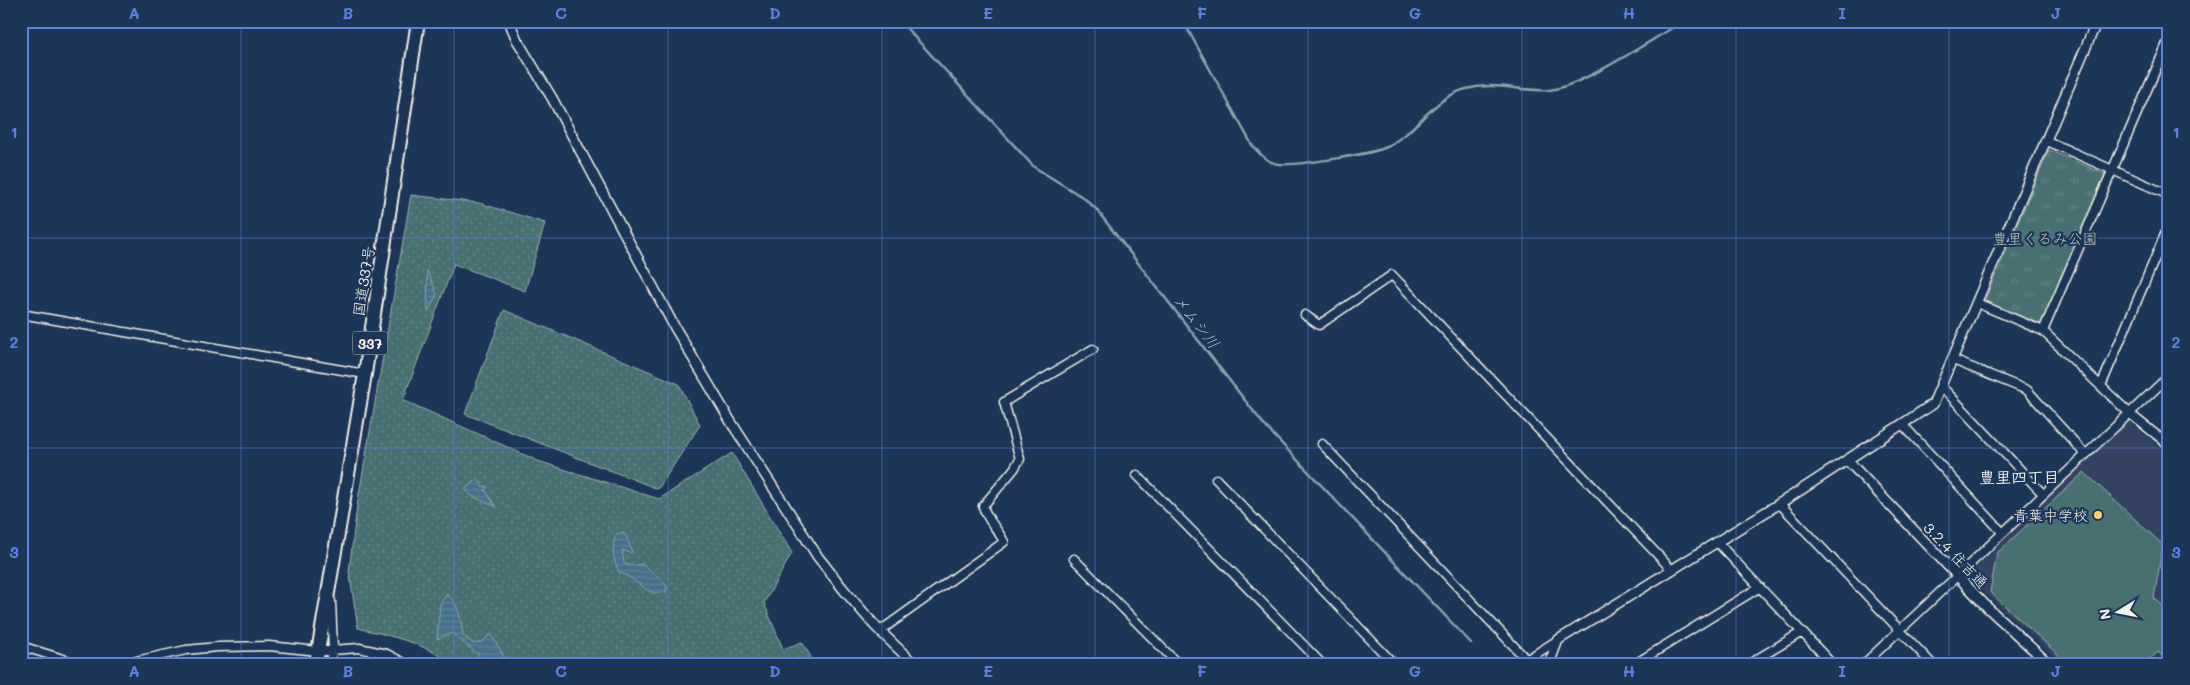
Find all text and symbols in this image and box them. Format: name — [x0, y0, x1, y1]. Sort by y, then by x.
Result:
text: A — [128, 2, 140, 23]
text: B — [343, 2, 353, 23]
text: C — [555, 2, 567, 23]
text: D — [769, 2, 781, 23]
text: E — [983, 2, 993, 23]
text: F — [1197, 2, 1207, 23]
text: G — [1409, 2, 1421, 23]
text: H — [1623, 2, 1635, 23]
text: I — [1838, 2, 1846, 23]
text: J — [2051, 2, 2061, 23]
text: 1 — [10, 121, 18, 142]
text: 1 — [2172, 121, 2180, 142]
park label: 豊里くるみ公園 — [1992, 228, 2098, 248]
street label: 国道337号 — [348, 244, 378, 318]
water label: メムシ川 — [1169, 289, 1225, 353]
text: 2 — [10, 331, 19, 352]
text: 2 — [2172, 331, 2181, 352]
road number: 337 — [352, 332, 388, 354]
district label: 豊里四丁目 — [1979, 466, 2059, 487]
place label: 青葉中学校 — [2013, 505, 2088, 525]
marker: 青葉中学校 — [2092, 509, 2104, 521]
street label: 3.2.4 住吉通 — [1919, 518, 1993, 592]
text: 3 — [9, 541, 19, 562]
text: 3 — [2171, 541, 2181, 562]
north arrow — [2092, 588, 2142, 638]
text: N — [2094, 607, 2115, 621]
text: A — [128, 660, 140, 681]
text: B — [343, 660, 353, 681]
text: C — [555, 660, 567, 681]
text: D — [769, 660, 781, 681]
text: E — [983, 660, 993, 681]
text: F — [1197, 660, 1207, 681]
text: G — [1409, 660, 1421, 681]
text: H — [1623, 660, 1635, 681]
text: I — [1838, 660, 1846, 681]
text: J — [2051, 660, 2061, 681]

